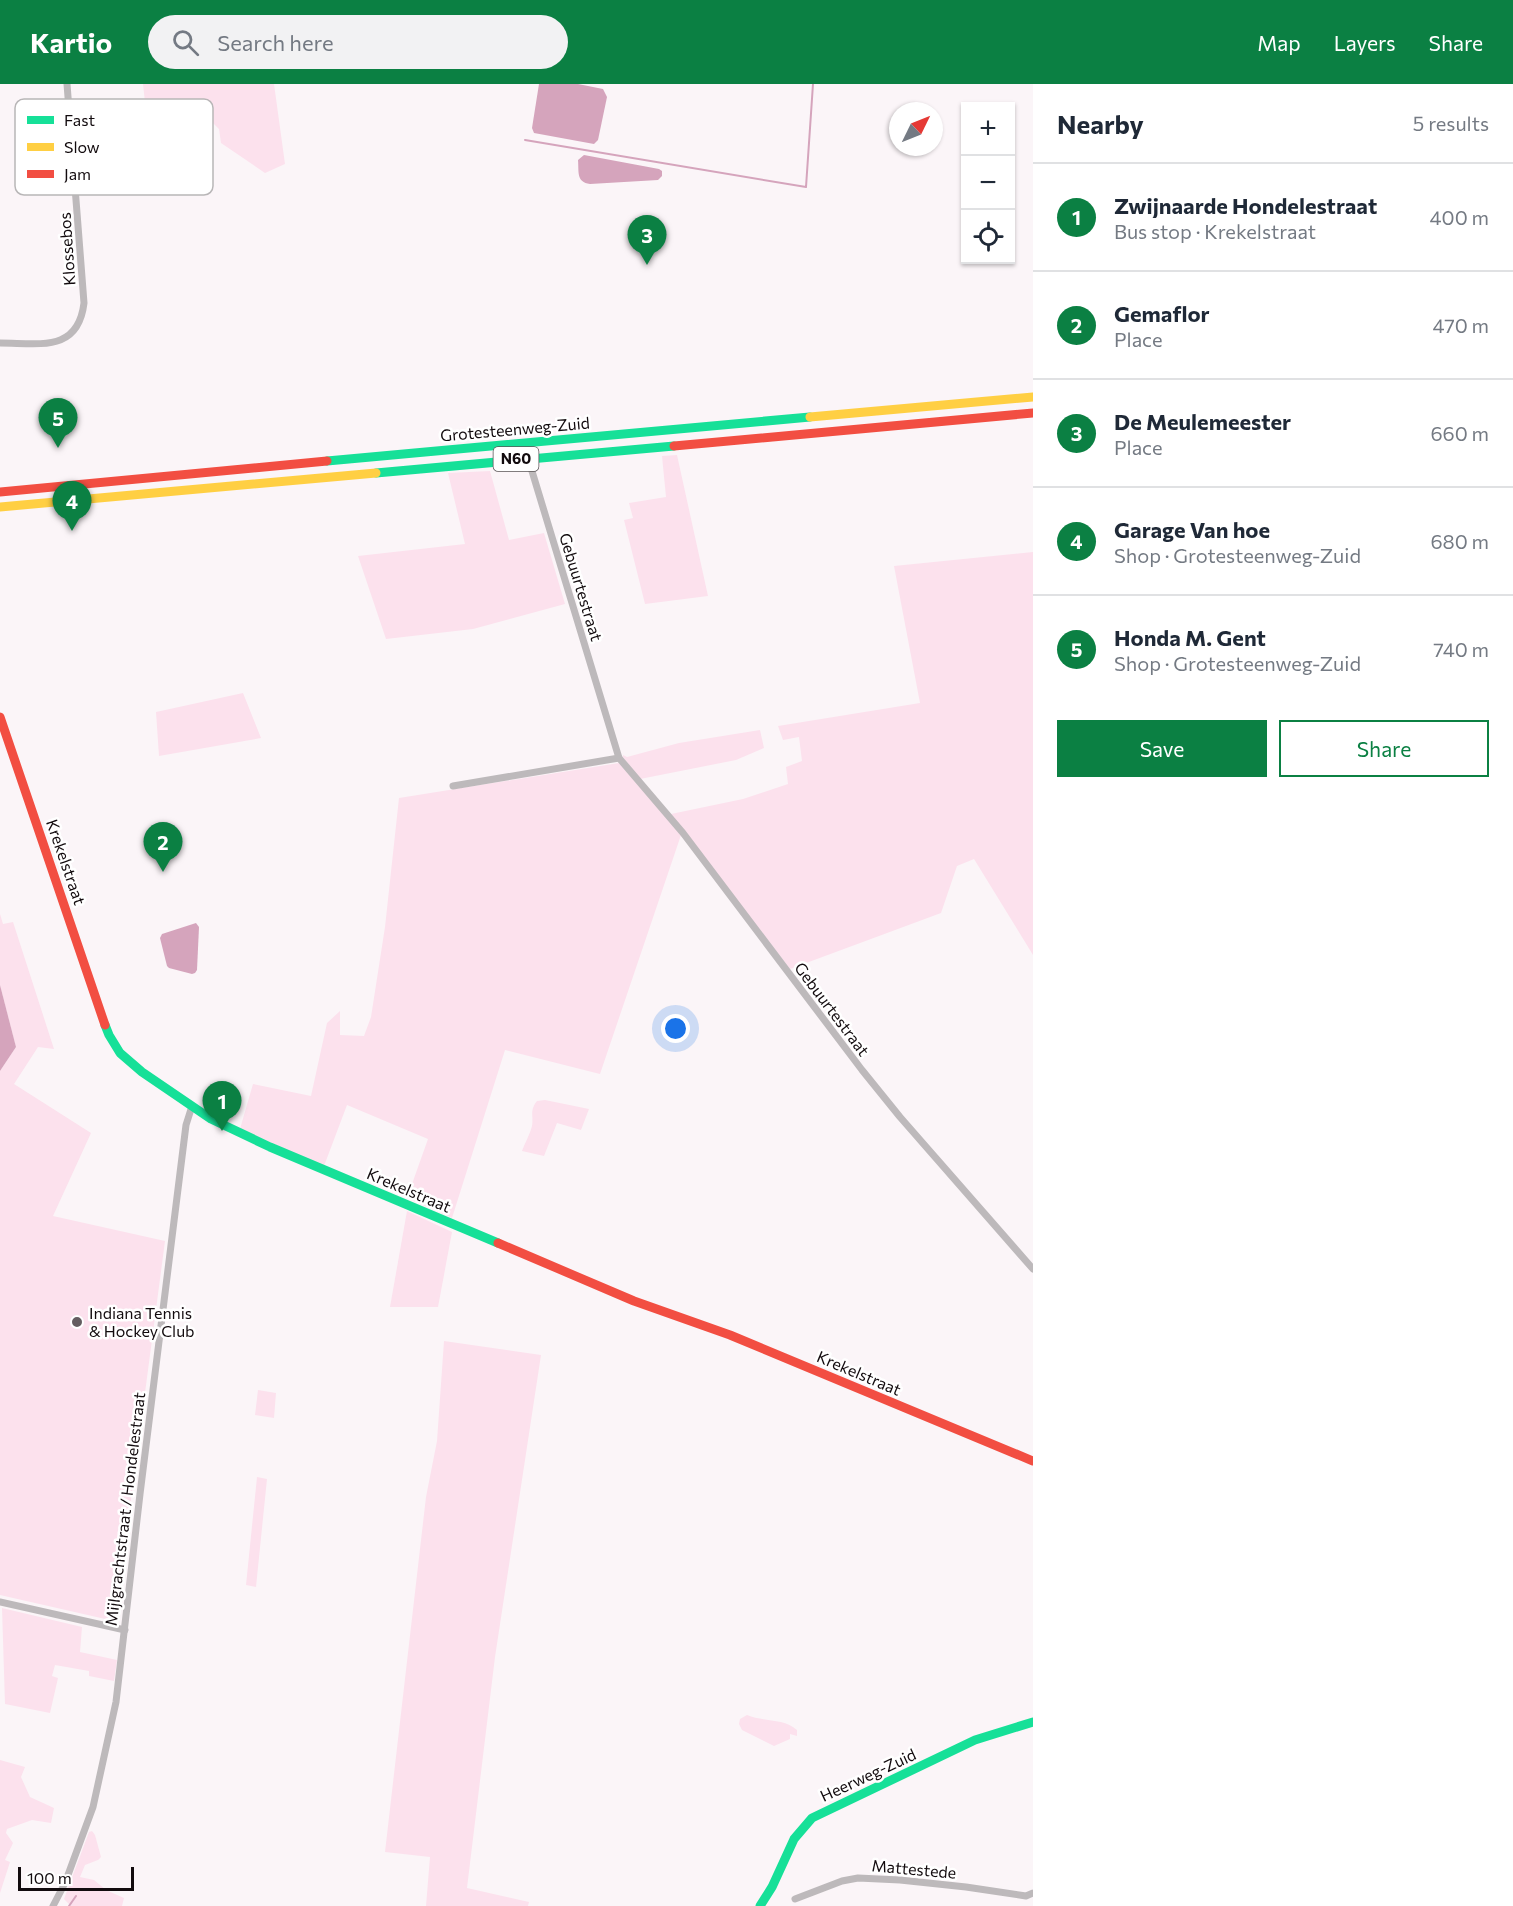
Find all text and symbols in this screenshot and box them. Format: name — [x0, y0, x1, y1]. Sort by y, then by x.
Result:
search box — [148, 15, 568, 69]
text: Kartio — [30, 25, 112, 59]
icon: search — [169, 26, 202, 59]
text: Search here — [217, 29, 334, 56]
text: Map — [1257, 30, 1301, 55]
text: Layers — [1334, 30, 1396, 55]
text: Share — [1429, 30, 1483, 55]
legend — [15, 99, 213, 195]
north arrow — [889, 102, 943, 156]
map controls — [961, 102, 1015, 264]
button: + — [961, 102, 1015, 156]
text: Nearby — [1057, 108, 1144, 139]
text: Fast — [64, 110, 95, 129]
text: 5 results — [1413, 111, 1489, 135]
text: Slow — [64, 137, 100, 156]
button: − — [961, 156, 1015, 210]
text: Jam — [64, 164, 91, 183]
text: Zwijnaarde Hondelestraat — [1114, 192, 1377, 219]
text: 1 — [1072, 205, 1081, 229]
text: 400 m — [1430, 205, 1489, 229]
button: locate — [961, 210, 1015, 264]
street label: Klossebos — [54, 212, 79, 286]
pin: 3 — [628, 216, 666, 265]
text: Bus stop · Krekelstraat — [1114, 219, 1316, 243]
text: Gemaflor — [1114, 300, 1210, 327]
text: 2 — [1071, 313, 1082, 337]
text: 470 m — [1433, 313, 1489, 337]
text: Place — [1114, 327, 1163, 351]
pin: 5 — [38, 398, 78, 448]
text: De Meulemeester — [1114, 408, 1291, 435]
street label: Grotesteenweg-Zuid — [439, 412, 591, 445]
text: 3 — [1071, 421, 1082, 445]
text: 660 m — [1430, 421, 1489, 445]
text: Place — [1114, 435, 1163, 459]
road number: N60 — [494, 447, 538, 471]
pin: 4 — [52, 482, 92, 531]
text: Garage Van hoe — [1114, 516, 1270, 543]
text: 4 — [1070, 529, 1083, 553]
text: 680 m — [1430, 529, 1489, 553]
street label: Gebuurtestraat — [556, 530, 607, 644]
text: Shop · Grotesteenweg-Zuid — [1114, 543, 1361, 567]
text: Honda M. Gent — [1114, 624, 1266, 651]
text: 5 — [1071, 637, 1082, 661]
text: 740 m — [1433, 637, 1489, 661]
text: Shop · Grotesteenweg-Zuid — [1114, 651, 1361, 675]
button: Save — [1057, 720, 1267, 777]
button: Share — [1279, 720, 1489, 777]
street label: Krekelstraat — [43, 816, 90, 908]
pin: 2 — [144, 822, 182, 872]
street label: Gebuurtestraat — [791, 958, 874, 1060]
your location — [661, 1014, 690, 1043]
pin: 1 — [202, 1082, 242, 1131]
street label: Krekelstraat — [364, 1163, 454, 1216]
place label: Indiana Tennis & Hockey Club — [89, 1303, 195, 1340]
marker: Indiana Tennis & Hockey Club — [70, 1315, 84, 1329]
street label: Krekelstraat — [814, 1346, 904, 1399]
street label: Mijlgrachtstraat / Hondelestraat — [101, 1391, 148, 1627]
street label: Heerweg-Zuid — [817, 1744, 919, 1805]
street label: Mattestede — [871, 1855, 957, 1882]
scale bar — [18, 1864, 134, 1892]
text: 100 m — [27, 1868, 72, 1887]

